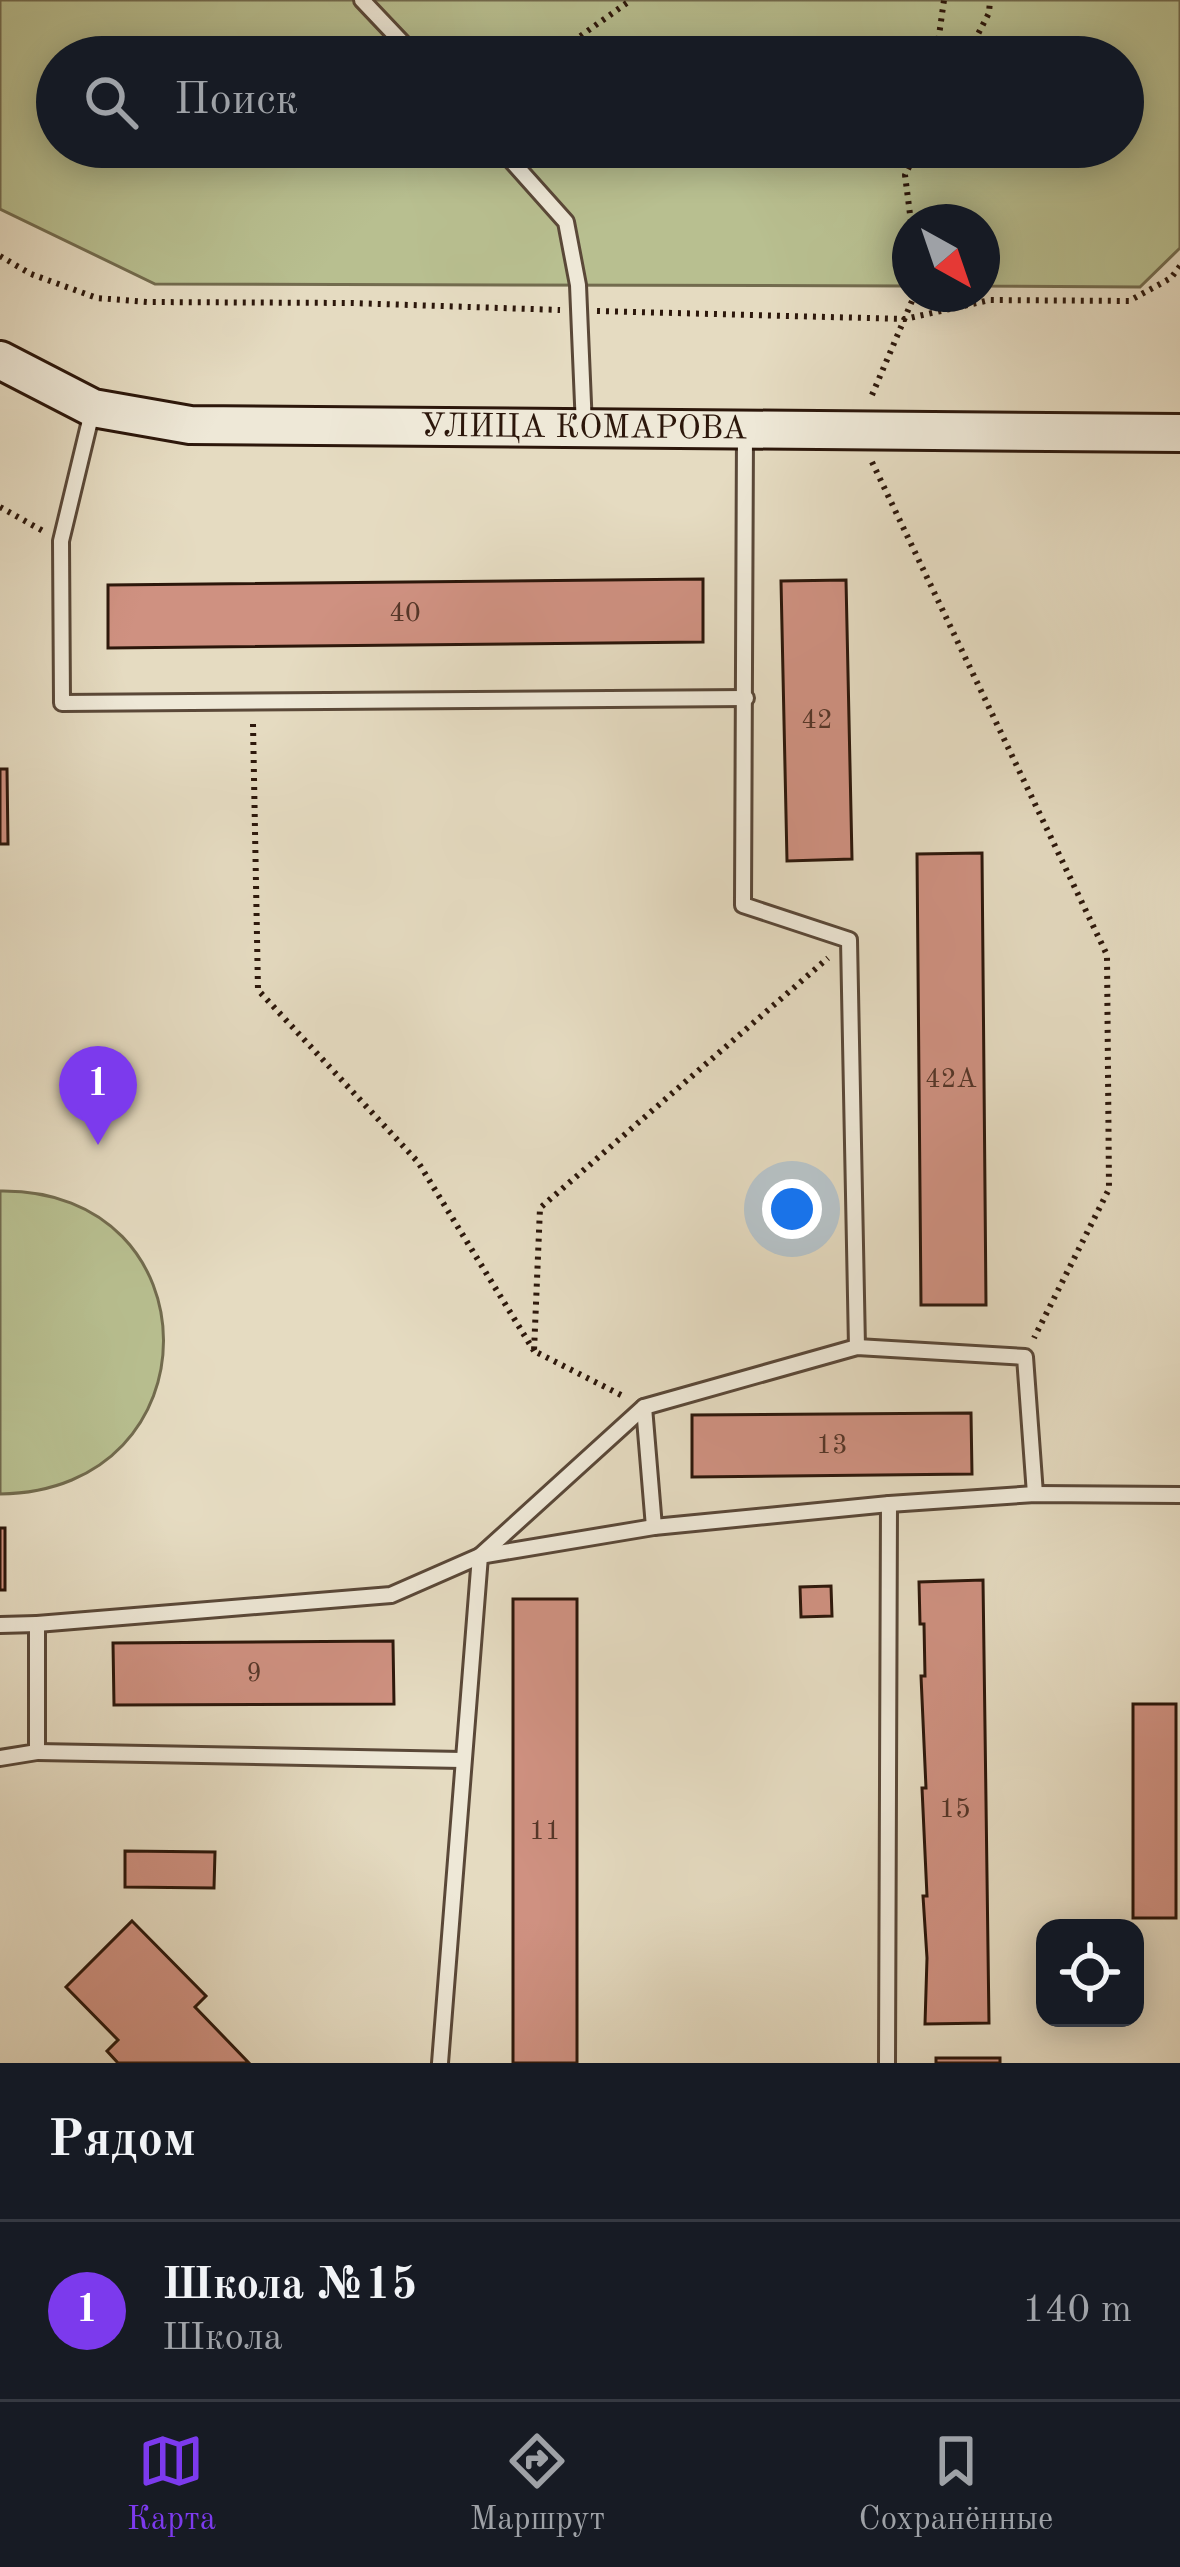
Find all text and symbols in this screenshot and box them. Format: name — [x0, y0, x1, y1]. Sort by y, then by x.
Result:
search box — [36, 36, 1144, 168]
icon: search — [78, 69, 144, 135]
text: Поиск — [174, 79, 298, 124]
north arrow — [892, 204, 1000, 312]
street label: УЛИЦА КОМАРОВА — [420, 410, 747, 446]
house number: 40 — [389, 600, 421, 627]
house number: 42 — [801, 707, 833, 734]
pin: 1 — [59, 1046, 137, 1145]
house number: 42А — [925, 1066, 977, 1093]
your location — [762, 1179, 822, 1239]
house number: 13 — [816, 1432, 848, 1459]
house number: 9 — [246, 1660, 262, 1687]
house number: 15 — [939, 1796, 971, 1823]
house number: 11 — [529, 1818, 561, 1845]
map controls — [1036, 1919, 1144, 2027]
button: locate — [1036, 1919, 1144, 2027]
text: Рядом — [48, 2116, 196, 2167]
text: Школа №15 — [162, 2264, 417, 2309]
text: 1 — [76, 2291, 98, 2330]
text: 140 m — [1022, 2291, 1132, 2330]
text: Школа — [162, 2319, 283, 2358]
tab: Карта — [127, 2428, 216, 2541]
tab: Маршрут — [470, 2428, 605, 2541]
tab: Сохранённые — [859, 2428, 1053, 2541]

